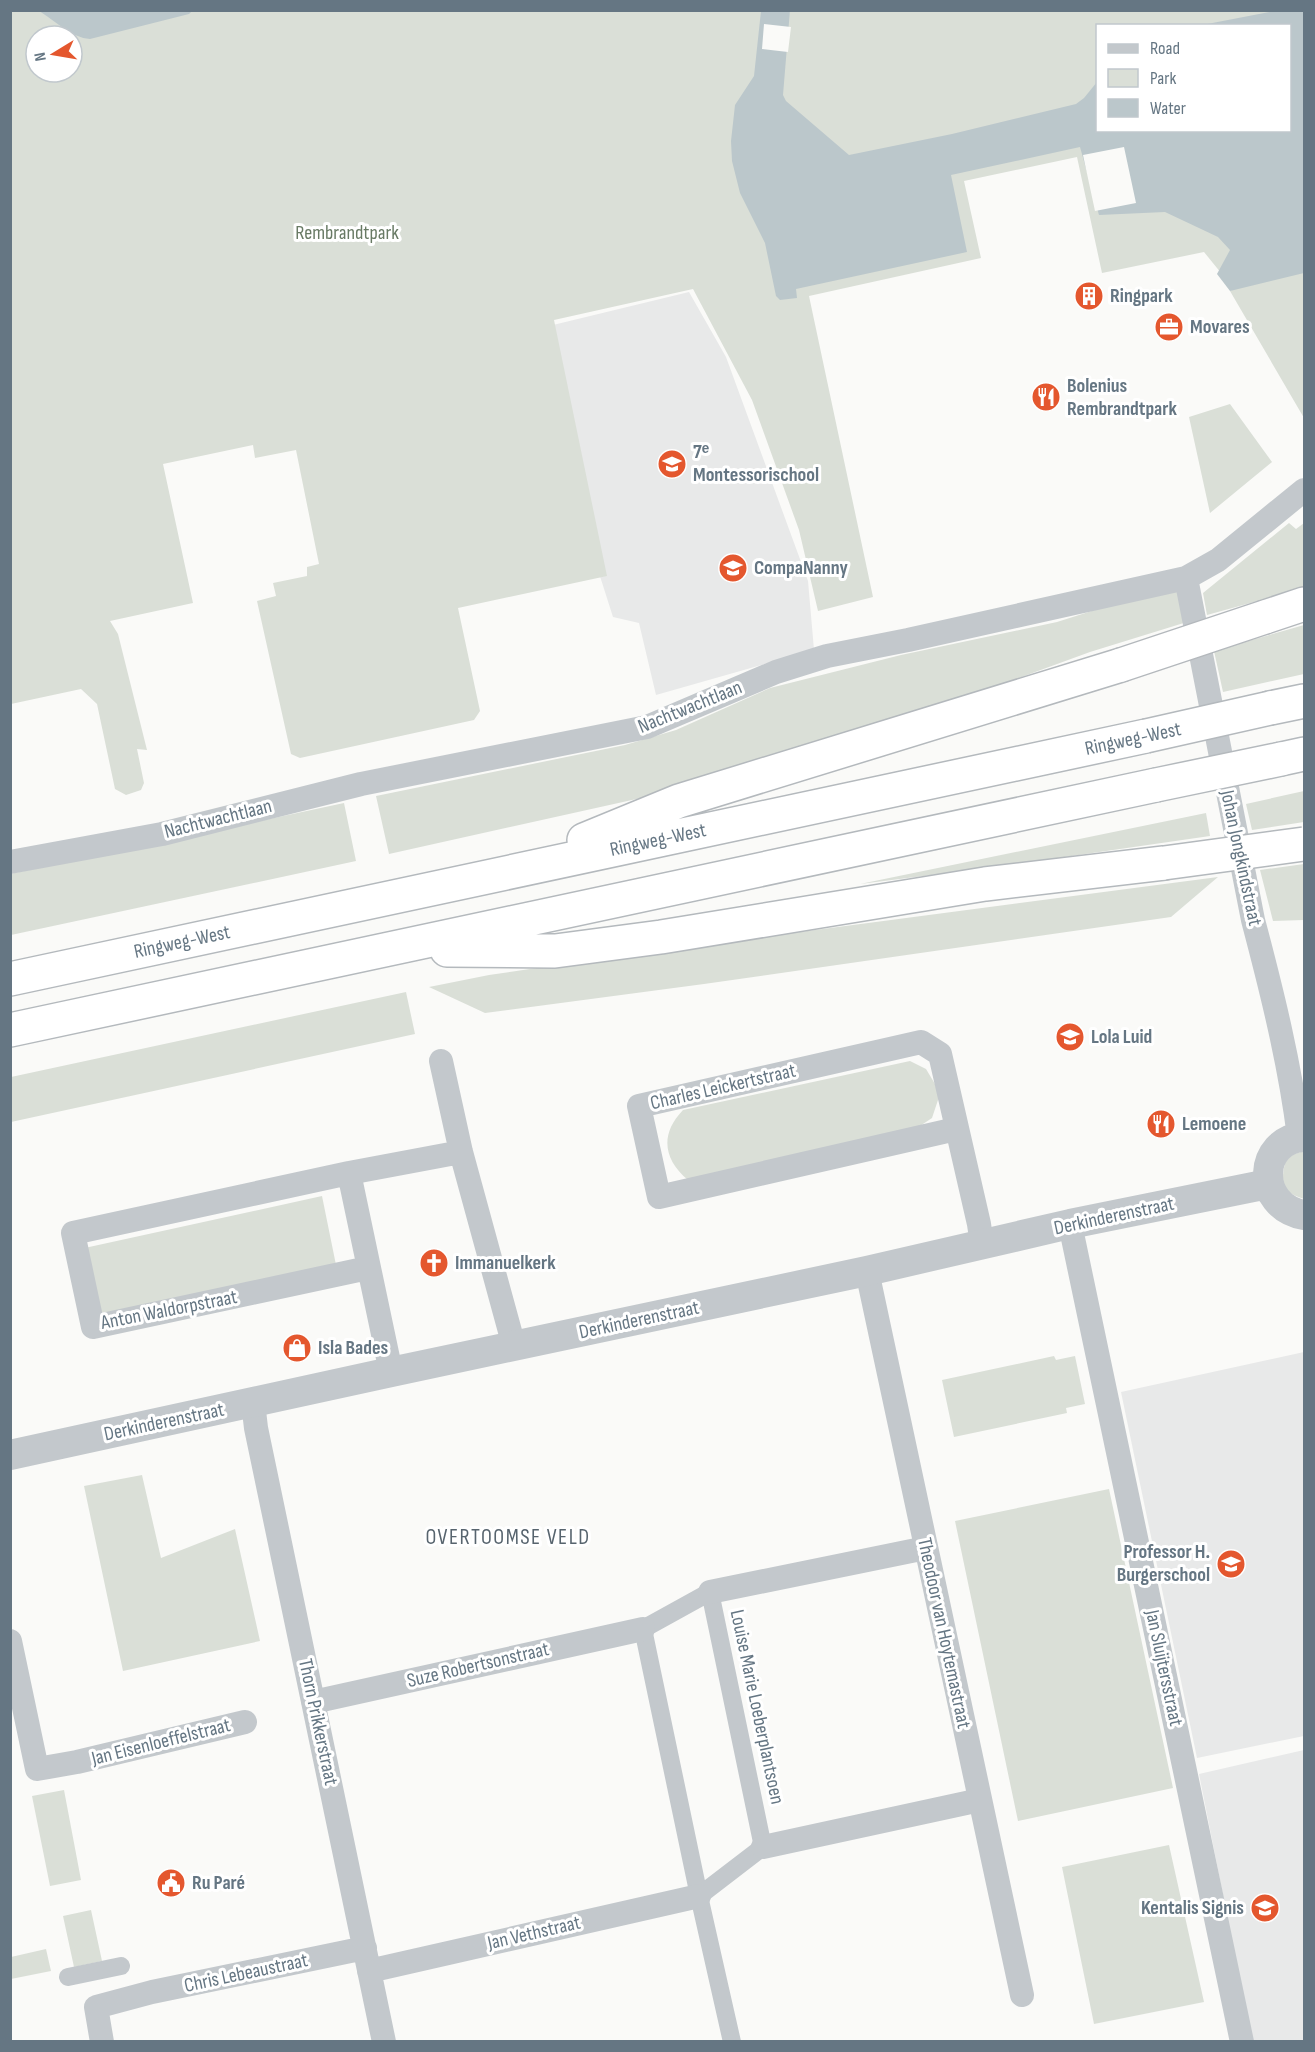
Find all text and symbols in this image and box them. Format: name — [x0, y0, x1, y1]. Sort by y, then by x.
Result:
north arrow — [24, 24, 84, 84]
legend — [1096, 24, 1291, 132]
text: Road — [1150, 38, 1180, 59]
text: N — [31, 51, 51, 63]
text: Park — [1150, 68, 1176, 89]
text: Water — [1150, 98, 1186, 119]
park label: Rembrandtpark — [295, 221, 399, 245]
building icon: Ringpark — [1073, 280, 1105, 312]
place label: Ringpark — [1110, 284, 1173, 308]
office icon: Movares — [1153, 311, 1185, 343]
place label: Movares — [1190, 315, 1250, 339]
place label: Bolenius Rembrandtpark — [1067, 374, 1177, 421]
restaurant icon: Bolenius Rembrandtpark — [1030, 381, 1062, 413]
place label: 7ᵉ Montessorischool — [693, 440, 819, 487]
school or university icon: 7ᵉ Montessorischool — [656, 448, 688, 480]
school or university icon: CompaNanny — [717, 552, 749, 584]
place label: CompaNanny — [754, 556, 849, 580]
street label: Nachtwachtlaan — [635, 675, 745, 739]
street label: Ringweg-West — [1083, 717, 1183, 761]
street label: Johan Jongkindstraat — [1215, 787, 1267, 928]
street label: Nachtwachtlaan — [162, 794, 274, 844]
street label: Ringweg-West — [608, 818, 708, 862]
street label: Ringweg-West — [132, 920, 232, 964]
school or university icon: Lola Luid — [1054, 1021, 1086, 1053]
place label: Lola Luid — [1091, 1025, 1152, 1049]
street label: Charles Leickertstraat — [648, 1059, 798, 1115]
restaurant icon: Lemoene — [1145, 1108, 1177, 1140]
place label: Lemoene — [1182, 1112, 1246, 1136]
street label: Derkinderenstraat — [1052, 1192, 1176, 1240]
church icon: Immanuelkerk — [418, 1247, 450, 1279]
place label: Immanuelkerk — [455, 1251, 556, 1275]
street label: Anton Waldorpstraat — [98, 1285, 239, 1335]
street label: Derkinderenstraat — [577, 1296, 701, 1344]
shop icon: Isla Bades — [281, 1332, 313, 1364]
place label: Isla Bades — [318, 1336, 389, 1360]
street label: Derkinderenstraat — [102, 1398, 226, 1446]
district label: OVERTOOMSE VELD — [425, 1524, 591, 1551]
street label: Theodoor van Hoytemastraat — [912, 1535, 976, 1731]
place label: Professor H. Burgerschool — [1117, 1540, 1210, 1587]
school or university icon: Professor H. Burgerschool — [1215, 1548, 1247, 1580]
street label: Jan Sluijtersstraat — [1140, 1607, 1188, 1728]
street label: Louise Marie Loeberplantsoen — [725, 1608, 789, 1806]
street label: Suze Robertsonstraat — [405, 1637, 551, 1693]
street label: Thorn Prikkerstraat — [293, 1656, 343, 1788]
street label: Jan Eisenloeffelstraat — [88, 1713, 233, 1771]
public building icon: Ru Paré — [155, 1867, 187, 1899]
place label: Ru Paré — [192, 1871, 245, 1895]
school or university icon: Kentalis Signis — [1249, 1892, 1281, 1924]
place label: Kentalis Signis — [1141, 1896, 1244, 1920]
street label: Jan Vethstraat — [484, 1911, 583, 1956]
street label: Chris Lebeaustraat — [182, 1948, 310, 1998]

